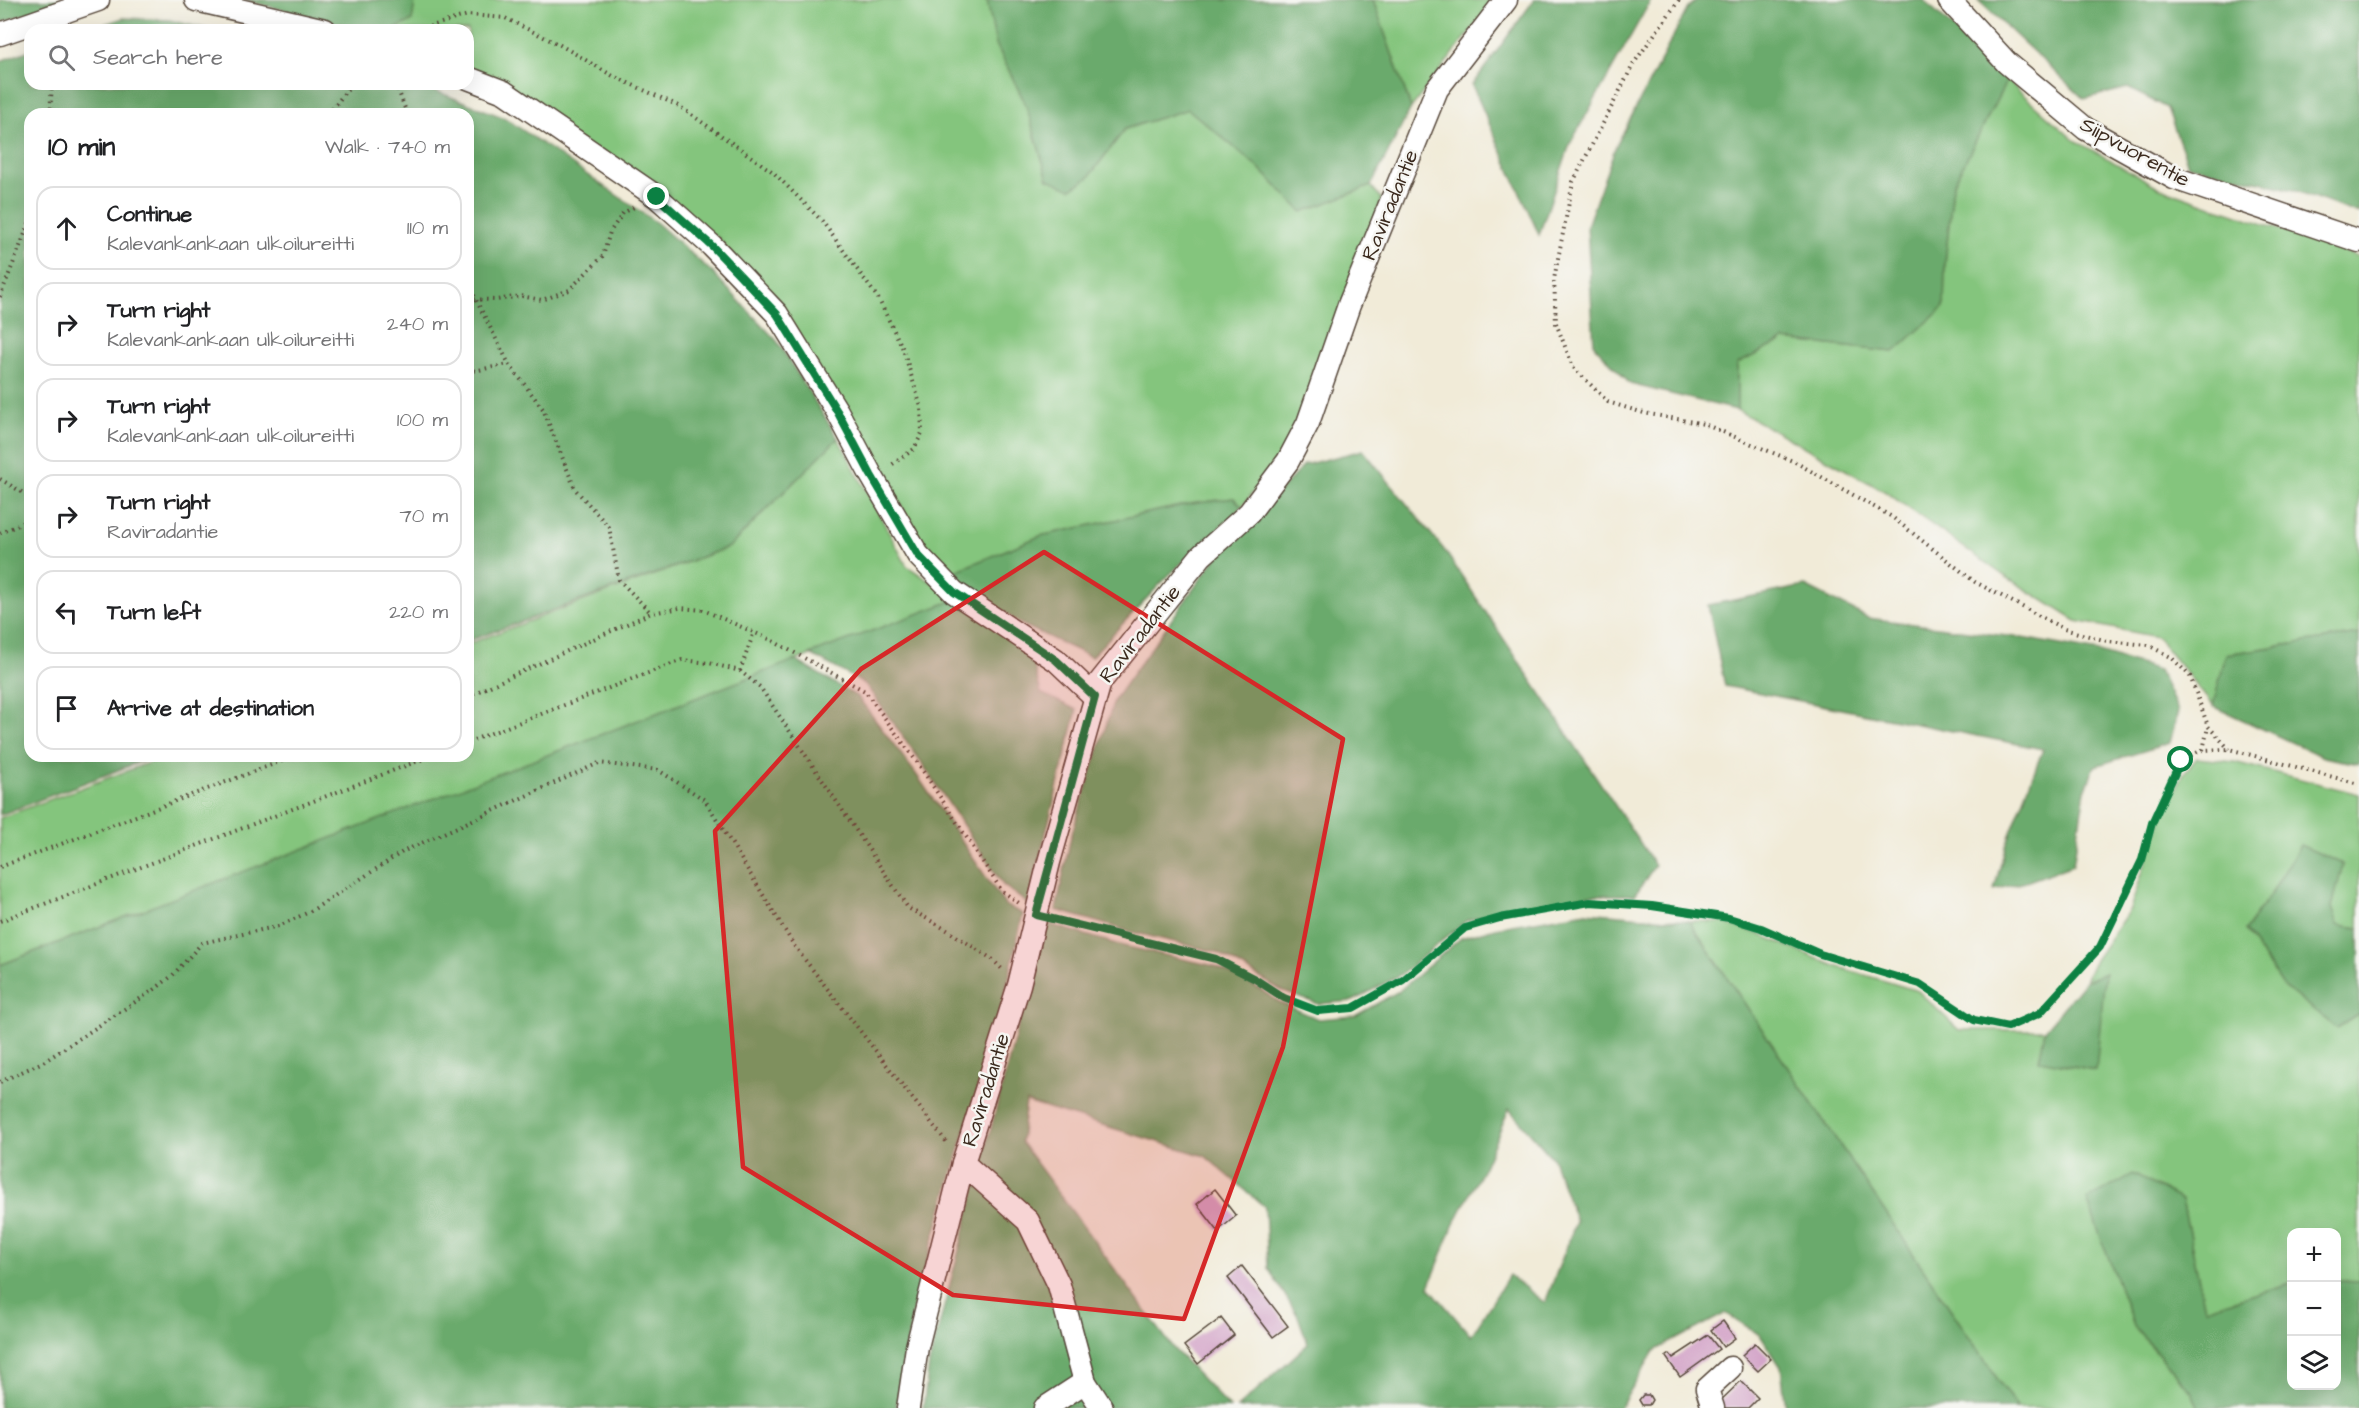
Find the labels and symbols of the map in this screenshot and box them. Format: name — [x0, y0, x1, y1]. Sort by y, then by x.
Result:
street label: Siipvuorentie — [2074, 110, 2195, 195]
street label: Raviradantie — [1355, 145, 1425, 265]
route end — [643, 183, 669, 209]
street label: Raviradantie — [1093, 579, 1187, 689]
route start — [2167, 746, 2193, 772]
street label: Raviradantie — [955, 1030, 1017, 1150]

